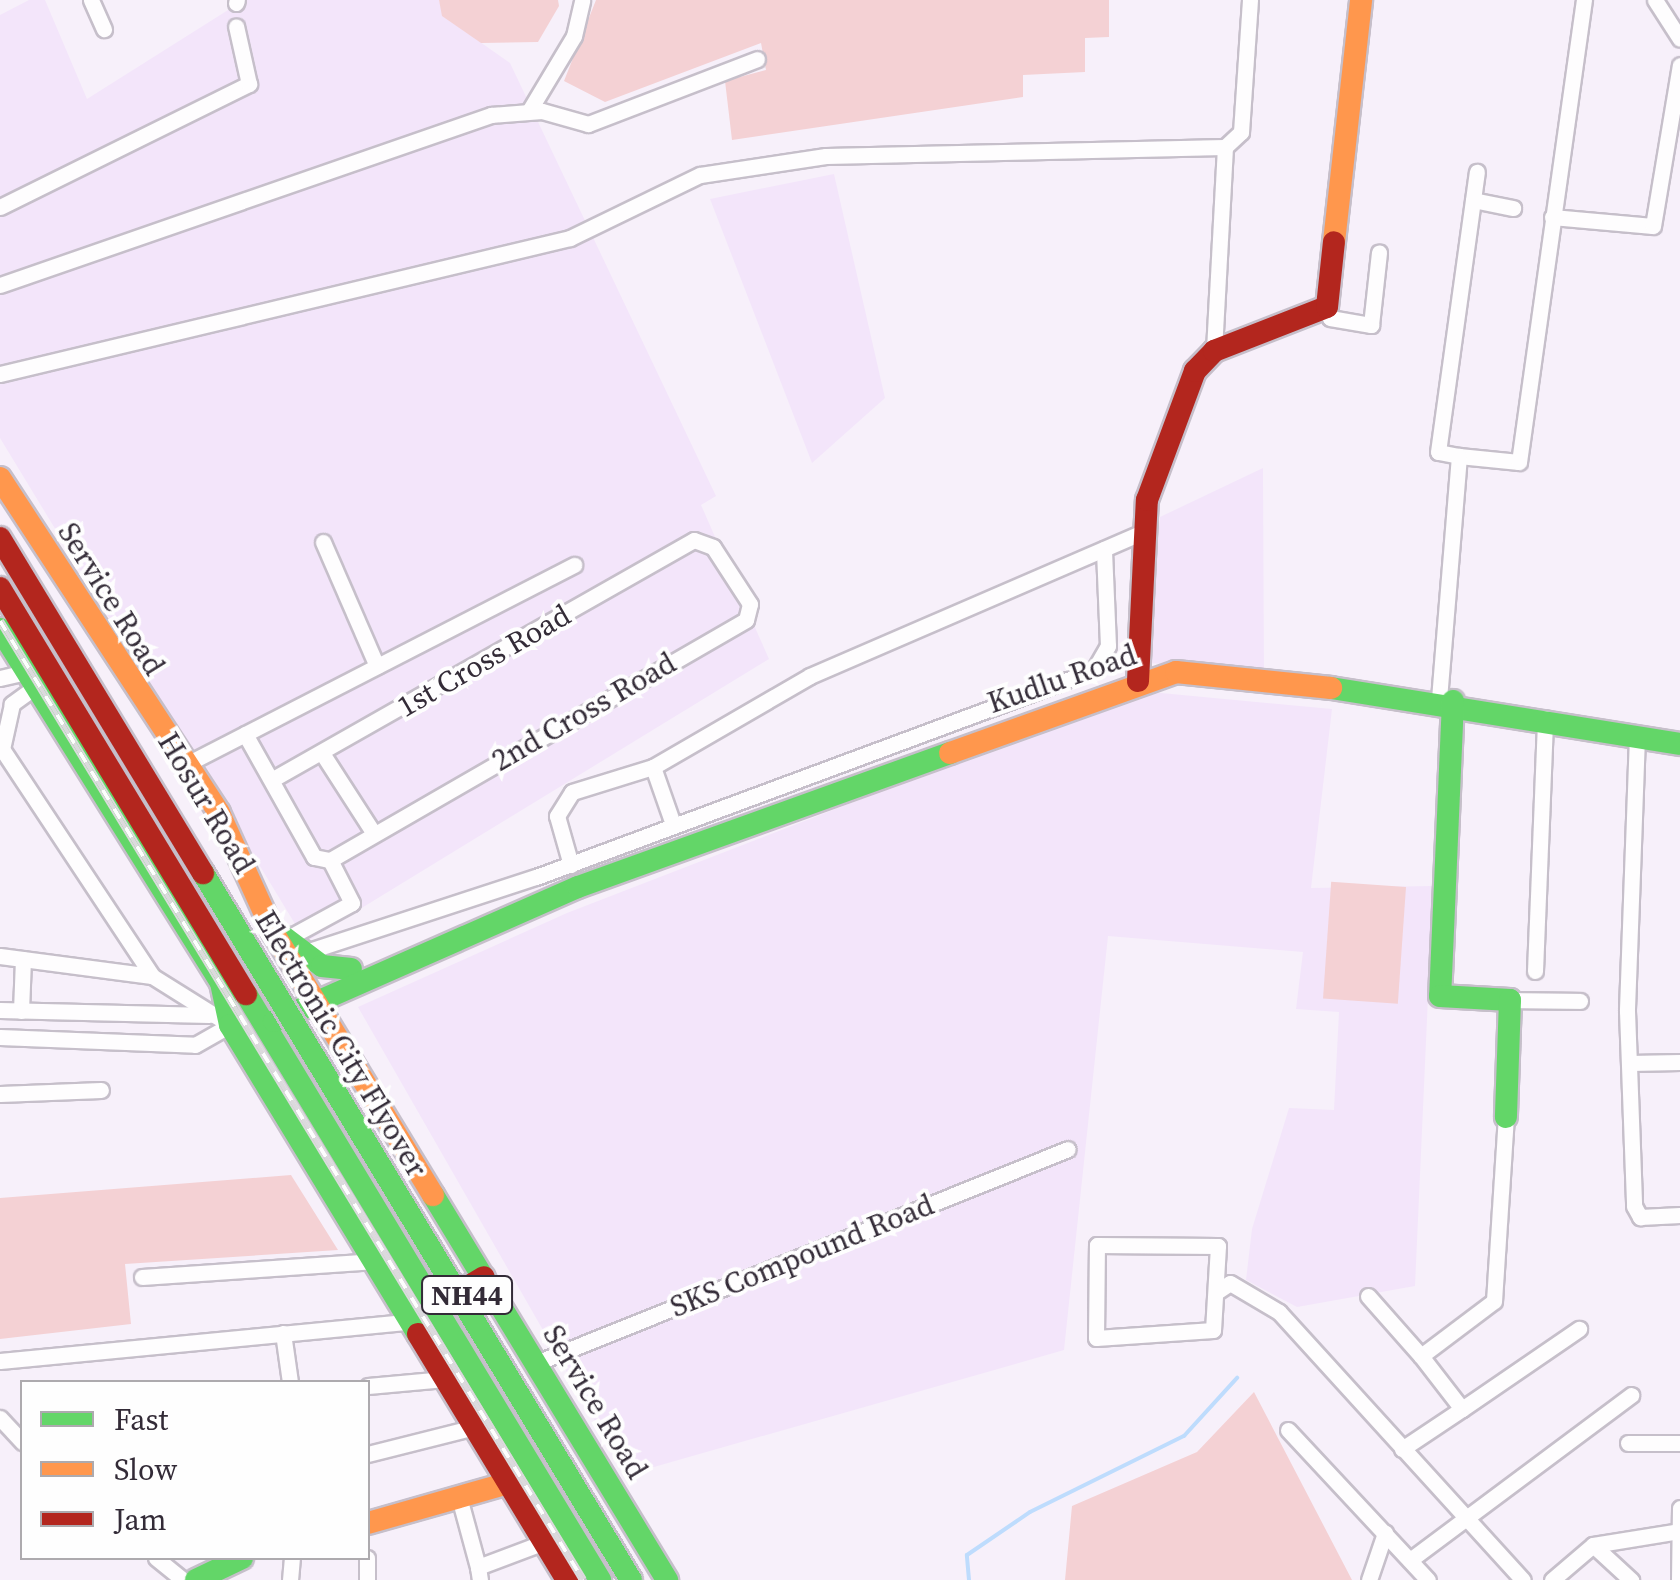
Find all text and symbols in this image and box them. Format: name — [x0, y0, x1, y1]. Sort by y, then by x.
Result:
street label: Service Road — [50, 516, 172, 682]
street label: 1st Cross Road — [391, 597, 577, 725]
street label: Kudlu Road — [983, 637, 1141, 721]
street label: 2nd Cross Road — [486, 645, 682, 779]
street label: Hosur Road — [150, 726, 262, 880]
street label: Electronic City Flyover — [247, 904, 435, 1184]
street label: SKS Compound Road — [665, 1187, 939, 1325]
road number: NH44 — [420, 1272, 514, 1318]
street label: Service Road — [535, 1319, 655, 1485]
legend — [20, 1380, 370, 1560]
text: Fast — [114, 1399, 168, 1440]
text: Slow — [114, 1449, 177, 1490]
text: Jam — [114, 1499, 167, 1540]

